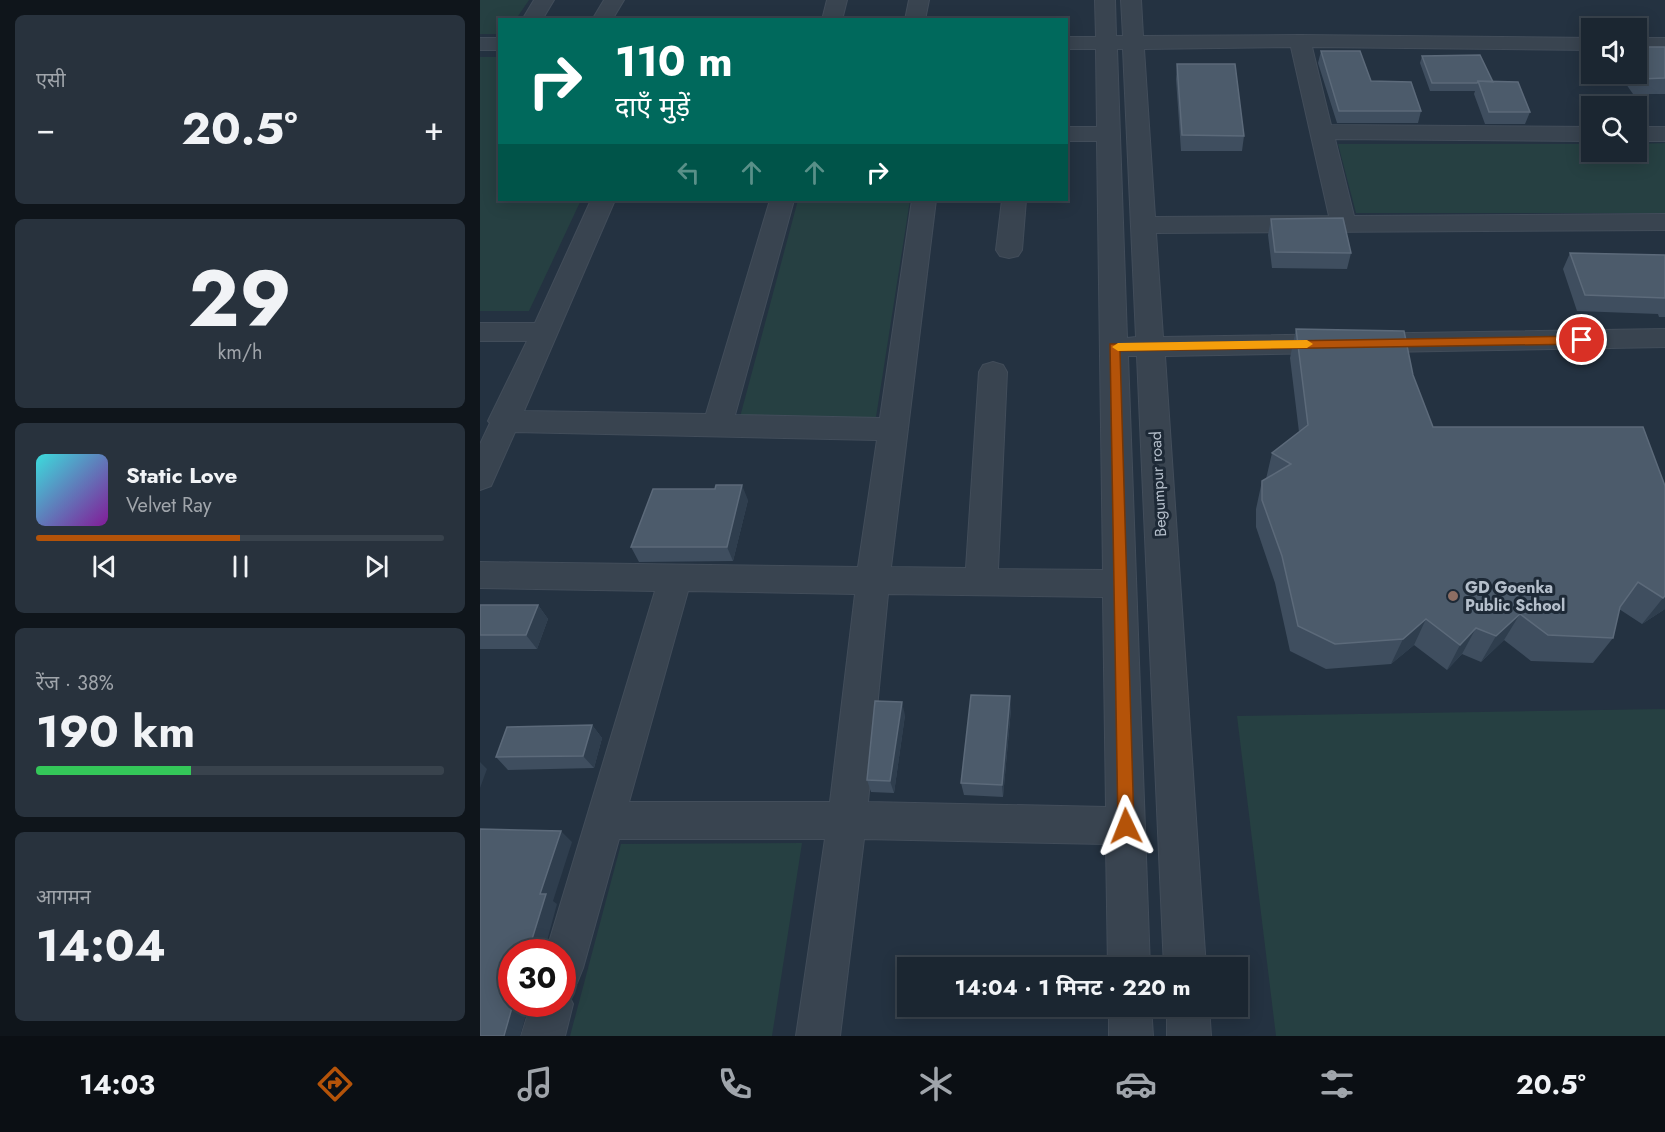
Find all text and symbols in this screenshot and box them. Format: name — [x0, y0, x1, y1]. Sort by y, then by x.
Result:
map controls — [1581, 18, 1647, 162]
button: sound — [1581, 18, 1647, 84]
text: 110 m — [615, 31, 733, 92]
icon: right — [516, 42, 594, 120]
text: एसी — [36, 66, 66, 95]
text: दाएँ मुड़ें — [615, 87, 690, 126]
text: 20.5° — [181, 96, 298, 161]
button: search — [1581, 96, 1647, 162]
text: − — [36, 105, 55, 152]
text: + — [424, 105, 444, 152]
icon: left — [672, 156, 705, 189]
icon: ahead — [735, 156, 768, 189]
icon: ahead — [798, 156, 831, 189]
icon: right — [861, 156, 894, 189]
text: 29 — [188, 243, 292, 355]
pin — [1556, 314, 1607, 365]
icon: arrive — [1565, 323, 1598, 356]
text: km/h — [217, 338, 263, 367]
street label: Begumpur road — [1144, 431, 1172, 537]
text: Static Love — [126, 459, 237, 491]
text: Velvet Ray — [126, 491, 212, 520]
icon: previous — [88, 550, 121, 583]
icon: pause — [224, 550, 257, 583]
icon: next — [360, 550, 393, 583]
place label: GD Goenka Public School — [1465, 576, 1565, 617]
marker: GD Goenka Public School — [1446, 589, 1460, 603]
text: रेंज · 38% — [36, 669, 114, 698]
text: 190 km — [36, 699, 195, 764]
position arrow — [1094, 794, 1158, 858]
text: आगमन — [36, 883, 91, 912]
text: 14:04 — [36, 913, 166, 978]
speed limit sign: 30 — [498, 939, 576, 1017]
text: 14:04 · 1 मिनट · 220 m — [954, 971, 1191, 1003]
icon: directions — [314, 1063, 356, 1105]
icon: music — [514, 1063, 556, 1105]
icon: phone — [714, 1063, 756, 1105]
icon: climate — [915, 1063, 957, 1105]
icon: car — [1115, 1063, 1157, 1105]
icon: filters — [1316, 1063, 1358, 1105]
text: 14:03 — [79, 1065, 155, 1104]
text: 20.5° — [1516, 1065, 1586, 1104]

